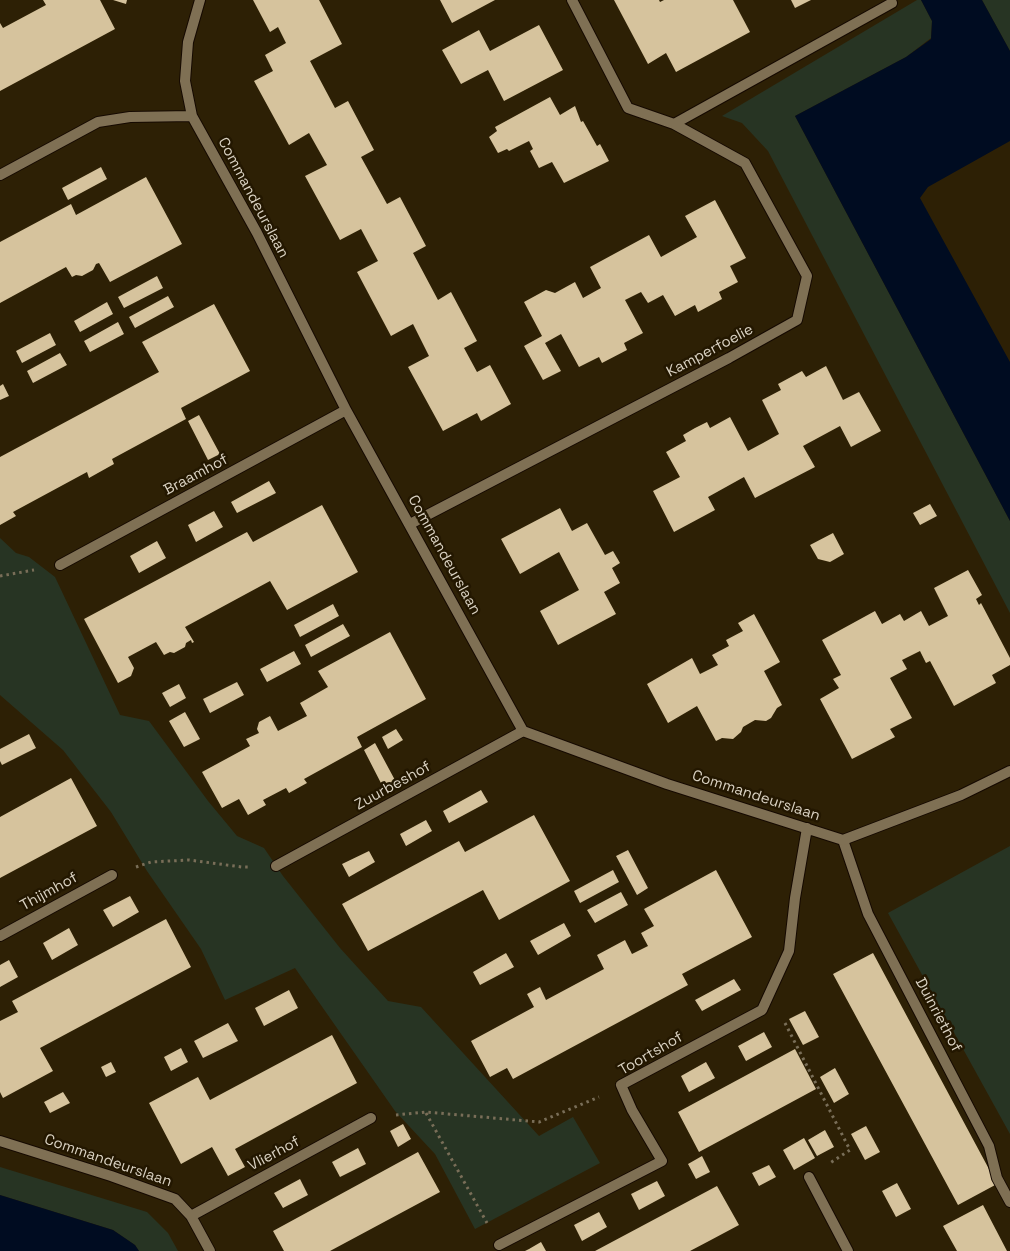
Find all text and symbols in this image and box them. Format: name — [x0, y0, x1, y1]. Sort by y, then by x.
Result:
street label: Commandeurslaan — [214, 135, 292, 261]
street label: Kamperfoelie — [664, 321, 756, 381]
street label: Braamhof — [161, 451, 231, 499]
street label: Commandeurslaan — [404, 492, 484, 618]
street label: Zuurbeshof — [352, 758, 434, 814]
street label: Commandeurslaan — [690, 767, 822, 825]
street label: Thijmhof — [17, 869, 81, 915]
street label: Duinriethof — [911, 975, 965, 1055]
street label: Toortshof — [616, 1028, 686, 1080]
street label: Commandeurslaan — [42, 1131, 174, 1191]
street label: Vlierhof — [245, 1133, 303, 1175]

